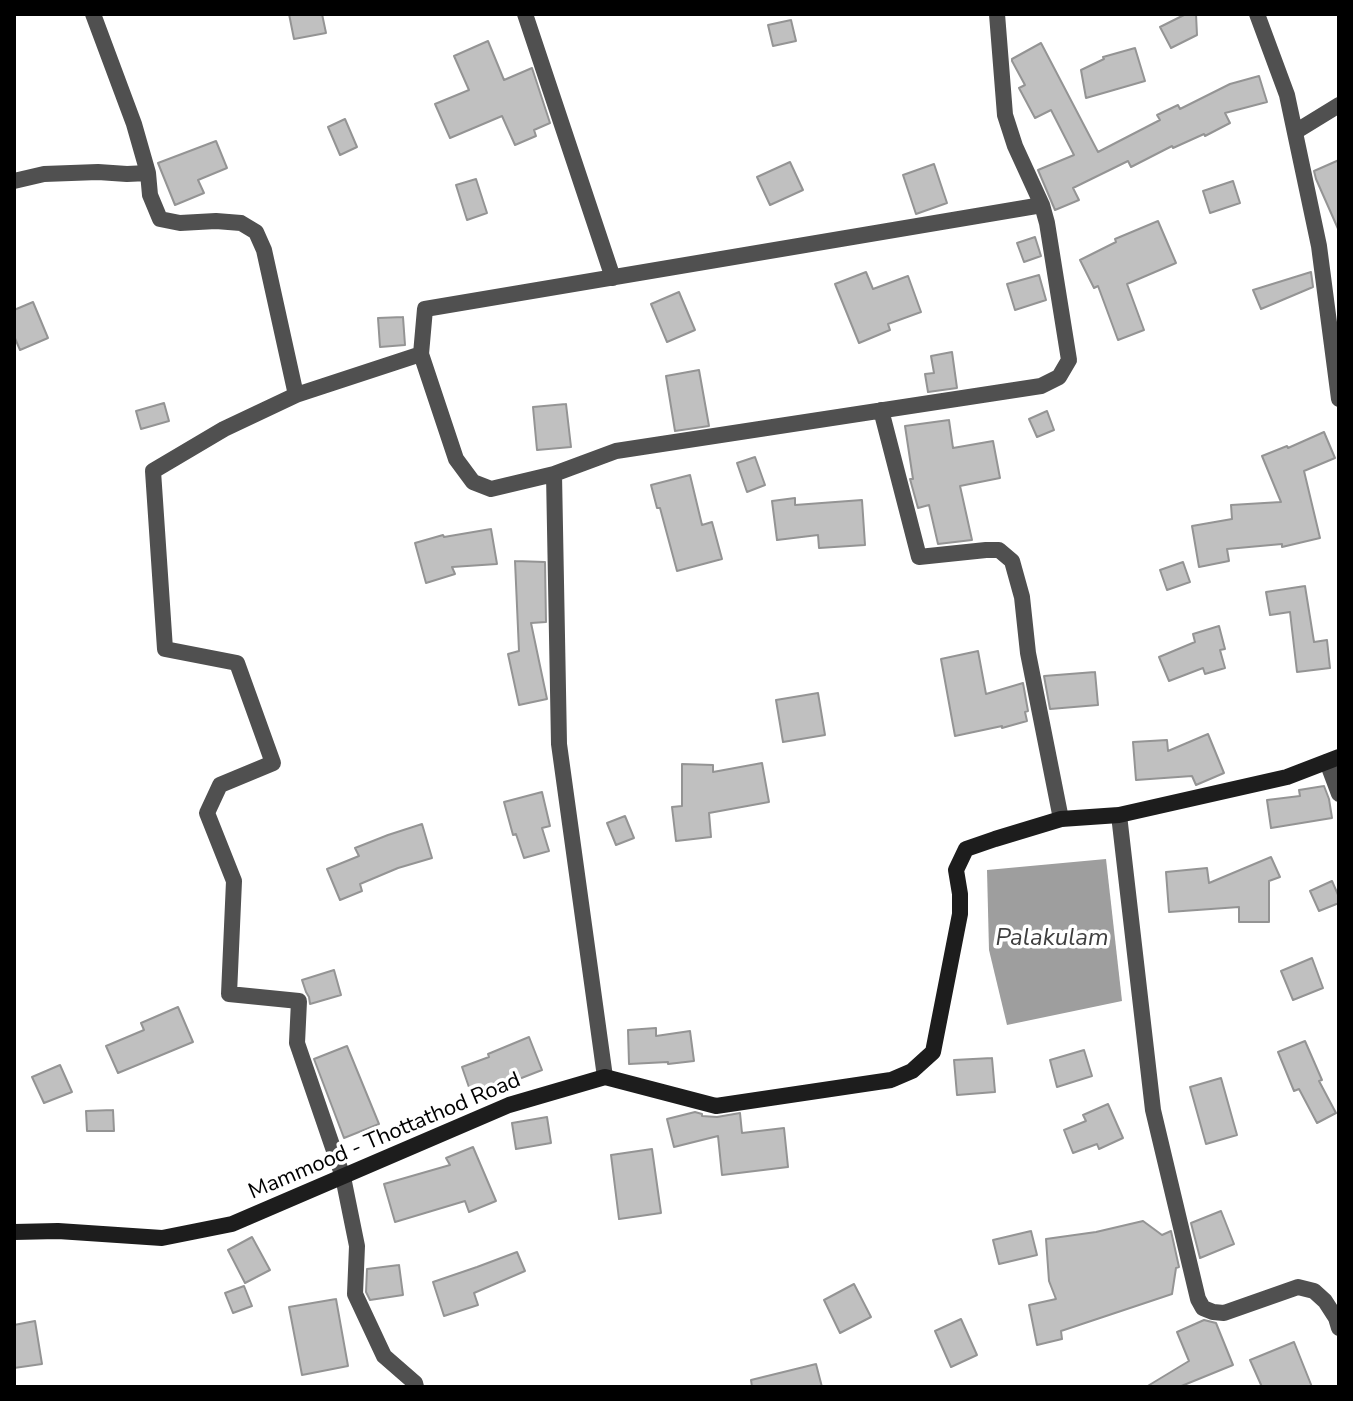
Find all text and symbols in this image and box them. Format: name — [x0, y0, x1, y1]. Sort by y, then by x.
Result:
water label: Palakulam — [996, 925, 1108, 953]
street label: Mammood - Thottathod Road — [245, 1068, 525, 1206]

